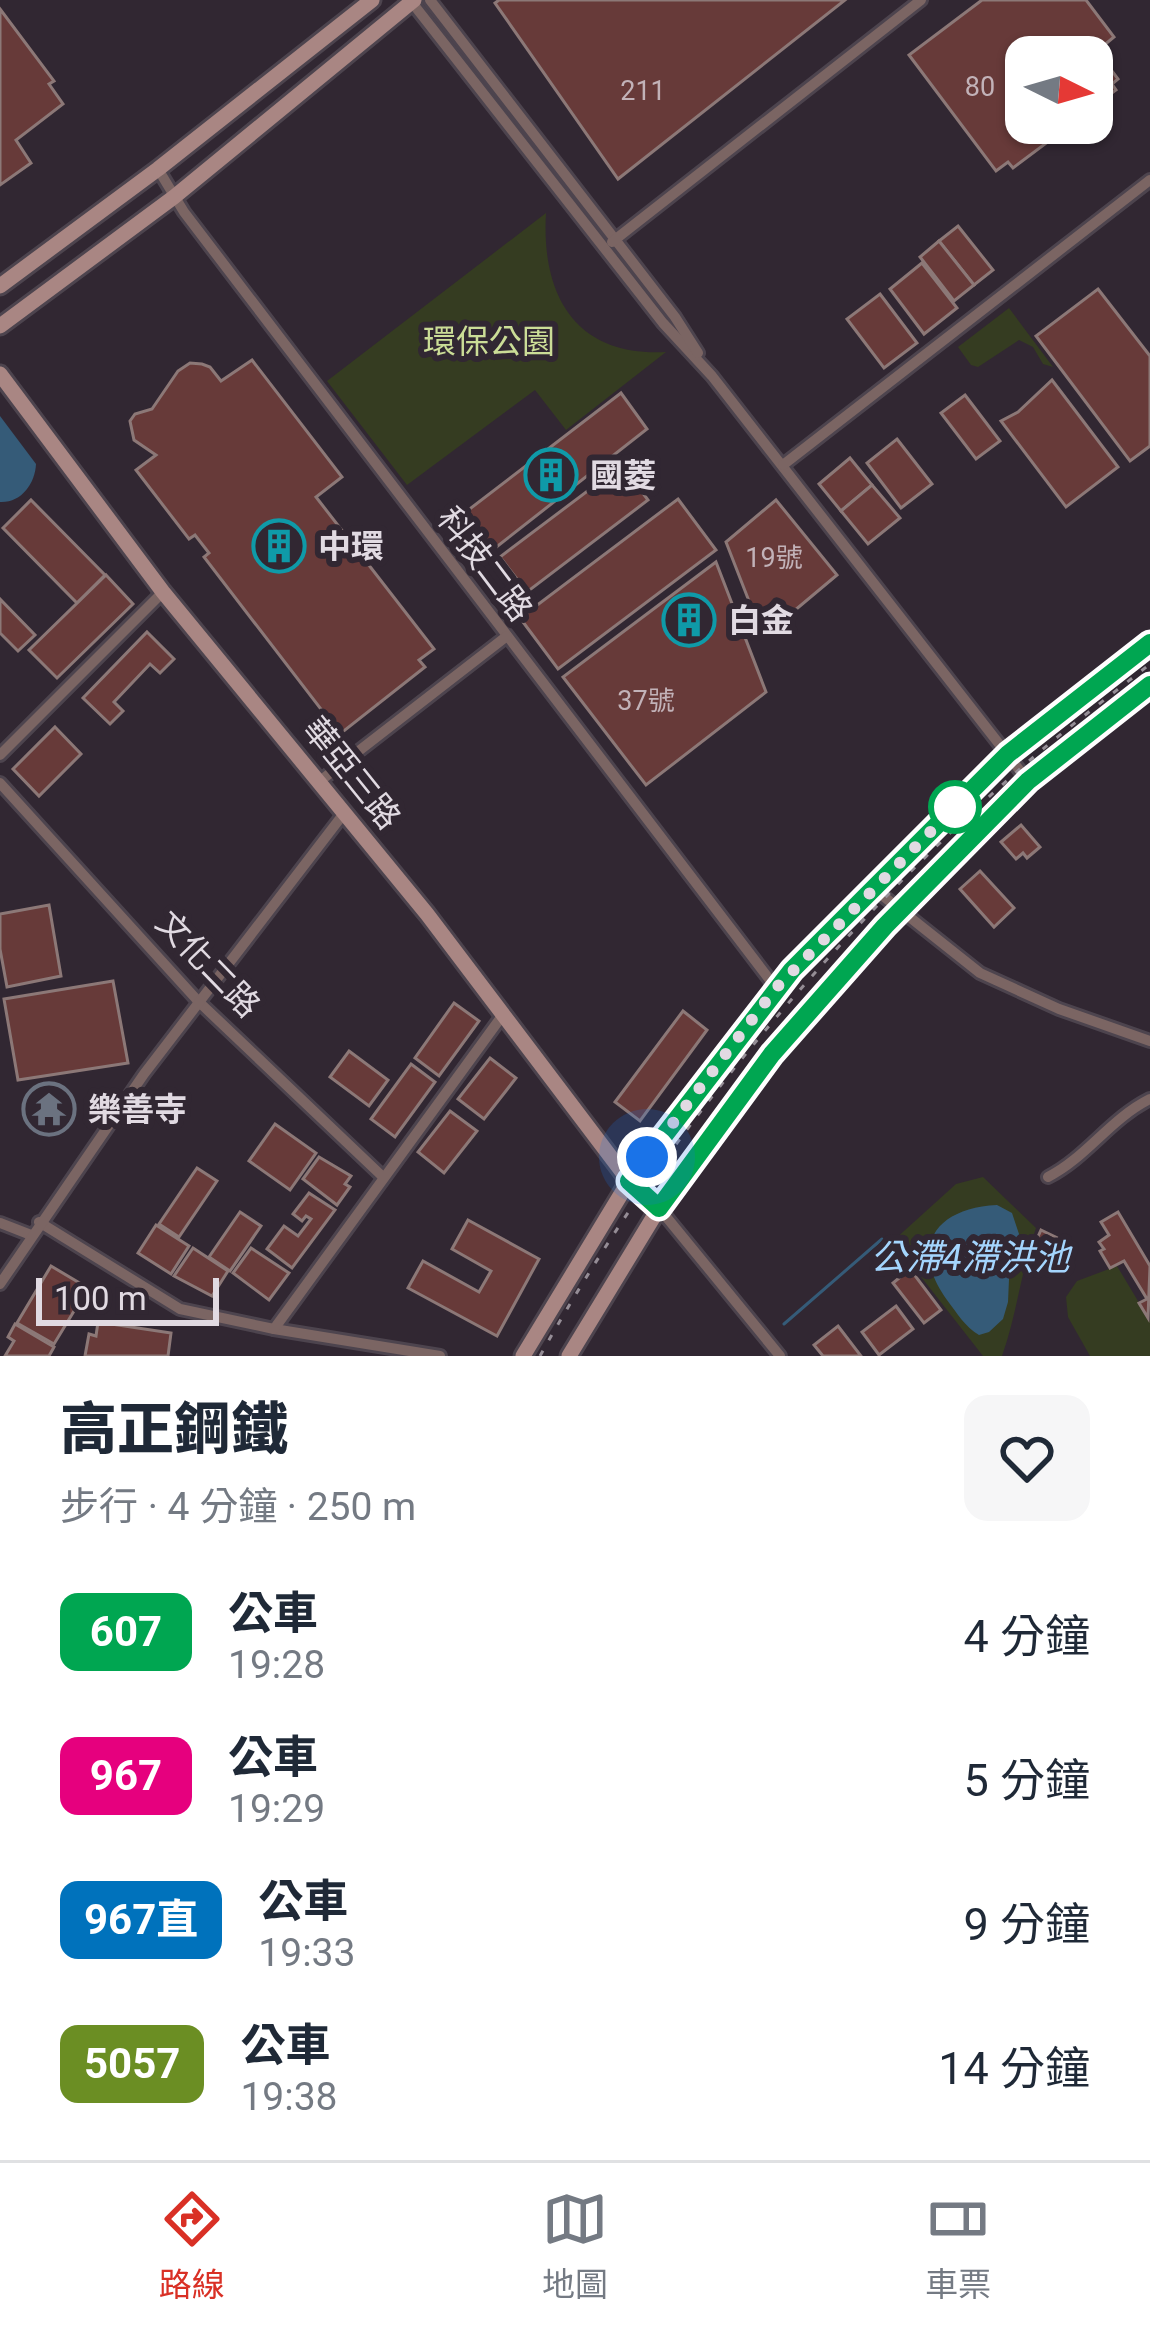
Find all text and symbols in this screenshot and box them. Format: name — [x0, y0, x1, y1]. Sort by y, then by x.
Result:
north arrow — [1005, 36, 1113, 144]
map controls — [1005, 36, 1113, 144]
house number: 80 — [965, 71, 995, 103]
house number: 211 — [620, 75, 666, 107]
park label: 環保公園 — [423, 322, 555, 361]
building icon: 國菱 — [523, 447, 579, 503]
place label: 國菱 — [590, 456, 656, 495]
street label: 科技二路 — [430, 500, 540, 628]
building icon: 中環 — [251, 518, 307, 574]
place label: 中環 — [318, 527, 384, 566]
house number: 19號 — [745, 542, 803, 574]
building icon: 白金 — [661, 592, 717, 648]
place label: 白金 — [728, 601, 794, 640]
house number: 37號 — [617, 685, 675, 717]
street label: 華亞三路 — [295, 709, 409, 837]
unlabelled marker — [930, 782, 980, 832]
street label: 文化二路 — [148, 903, 268, 1025]
temple icon: 樂善寺 — [21, 1081, 77, 1137]
place label: 樂善寺 — [88, 1090, 187, 1129]
your location — [617, 1127, 677, 1187]
water label: 公滯4滯洪池 — [870, 1237, 1074, 1279]
scale bar — [36, 1272, 219, 1325]
text: 100 m — [54, 1279, 147, 1318]
button: heart — [964, 1395, 1090, 1521]
text: 高正鋼鐵 — [60, 1396, 288, 1463]
text: 步行 · 4 分鐘 · 250 m — [60, 1484, 416, 1530]
text: 公車 — [228, 1587, 318, 1640]
text: 607 — [90, 1607, 162, 1656]
text: 4 分鐘 — [964, 1610, 1090, 1663]
text: 19:28 — [228, 1642, 325, 1688]
text: 公車 — [228, 1731, 318, 1784]
text: 967 — [90, 1751, 162, 1800]
text: 5 分鐘 — [964, 1754, 1090, 1807]
text: 19:29 — [228, 1786, 325, 1832]
text: 公車 — [258, 1875, 348, 1928]
text: 967直 — [84, 1895, 198, 1944]
text: 9 分鐘 — [964, 1898, 1090, 1951]
text: 19:33 — [258, 1930, 355, 1976]
text: 公車 — [240, 2019, 330, 2072]
text: 5057 — [84, 2039, 180, 2088]
text: 14 分鐘 — [938, 2042, 1090, 2095]
text: 19:38 — [240, 2074, 338, 2120]
tab: 路線 — [159, 2186, 225, 2306]
tab: 地圖 — [542, 2186, 608, 2306]
tab: 車票 — [925, 2186, 991, 2306]

